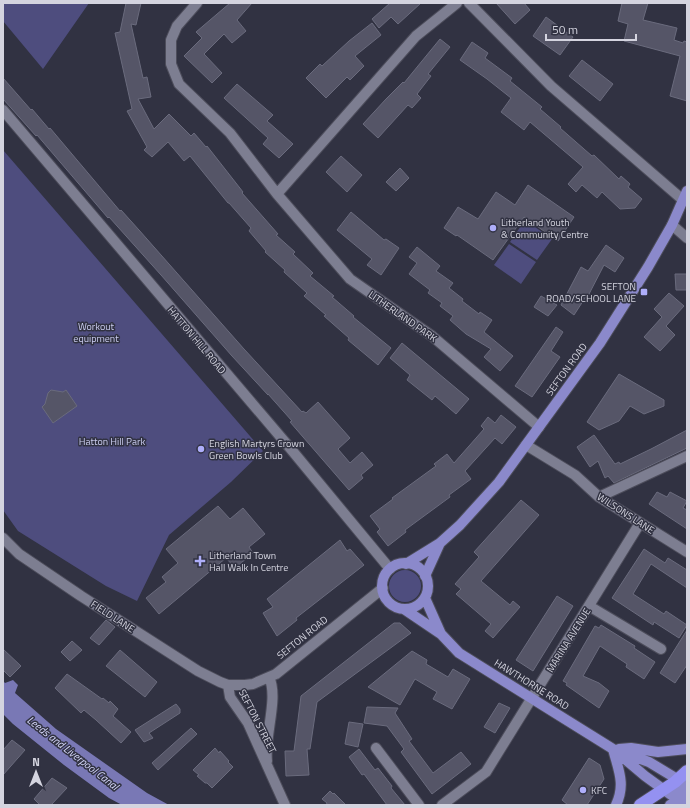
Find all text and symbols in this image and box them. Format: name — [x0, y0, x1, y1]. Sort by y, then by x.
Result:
scale bar — [546, 16, 636, 42]
text: 50 m — [552, 20, 578, 39]
place label: Litherland Youth & Community Centre — [501, 215, 588, 242]
marker: Litherland Youth & Community Centre — [488, 223, 498, 233]
place label: SEFTON ROAD/SCHOOL LANE — [546, 279, 636, 306]
street label: LITHERLAND PARK — [365, 287, 440, 346]
marker: SEFTON ROAD/SCHOOL LANE — [639, 287, 649, 297]
street label: HATTON HILL ROAD — [164, 303, 229, 377]
park label: Workout equipment — [73, 319, 119, 346]
street label: SEFTON ROAD — [542, 340, 591, 399]
park label: Hatton Hill Park — [79, 434, 145, 449]
place label: English Martyrs Crown Green Bowls Club — [209, 436, 304, 463]
marker: English Martyrs Crown Green Bowls Club — [196, 444, 206, 454]
street label: WILSONS LANE — [594, 489, 658, 538]
place label: Litherland Town Hall Walk In Centre — [209, 548, 288, 575]
marker: Litherland Town Hall Walk In Centre — [194, 555, 206, 567]
street label: FIELD LANE — [88, 597, 138, 637]
street label: MARINA AVENUE — [543, 605, 595, 675]
street label: SEFTON ROAD — [274, 612, 331, 663]
street label: HAWTHORNE ROAD — [491, 655, 572, 713]
street label: SEFTON STREET — [235, 687, 280, 756]
water label: Leeds and Liverpool Canal — [24, 712, 123, 795]
north arrow — [16, 752, 56, 792]
text: N — [32, 754, 40, 770]
place label: KFC — [591, 783, 608, 798]
marker: KFC — [578, 785, 588, 795]

